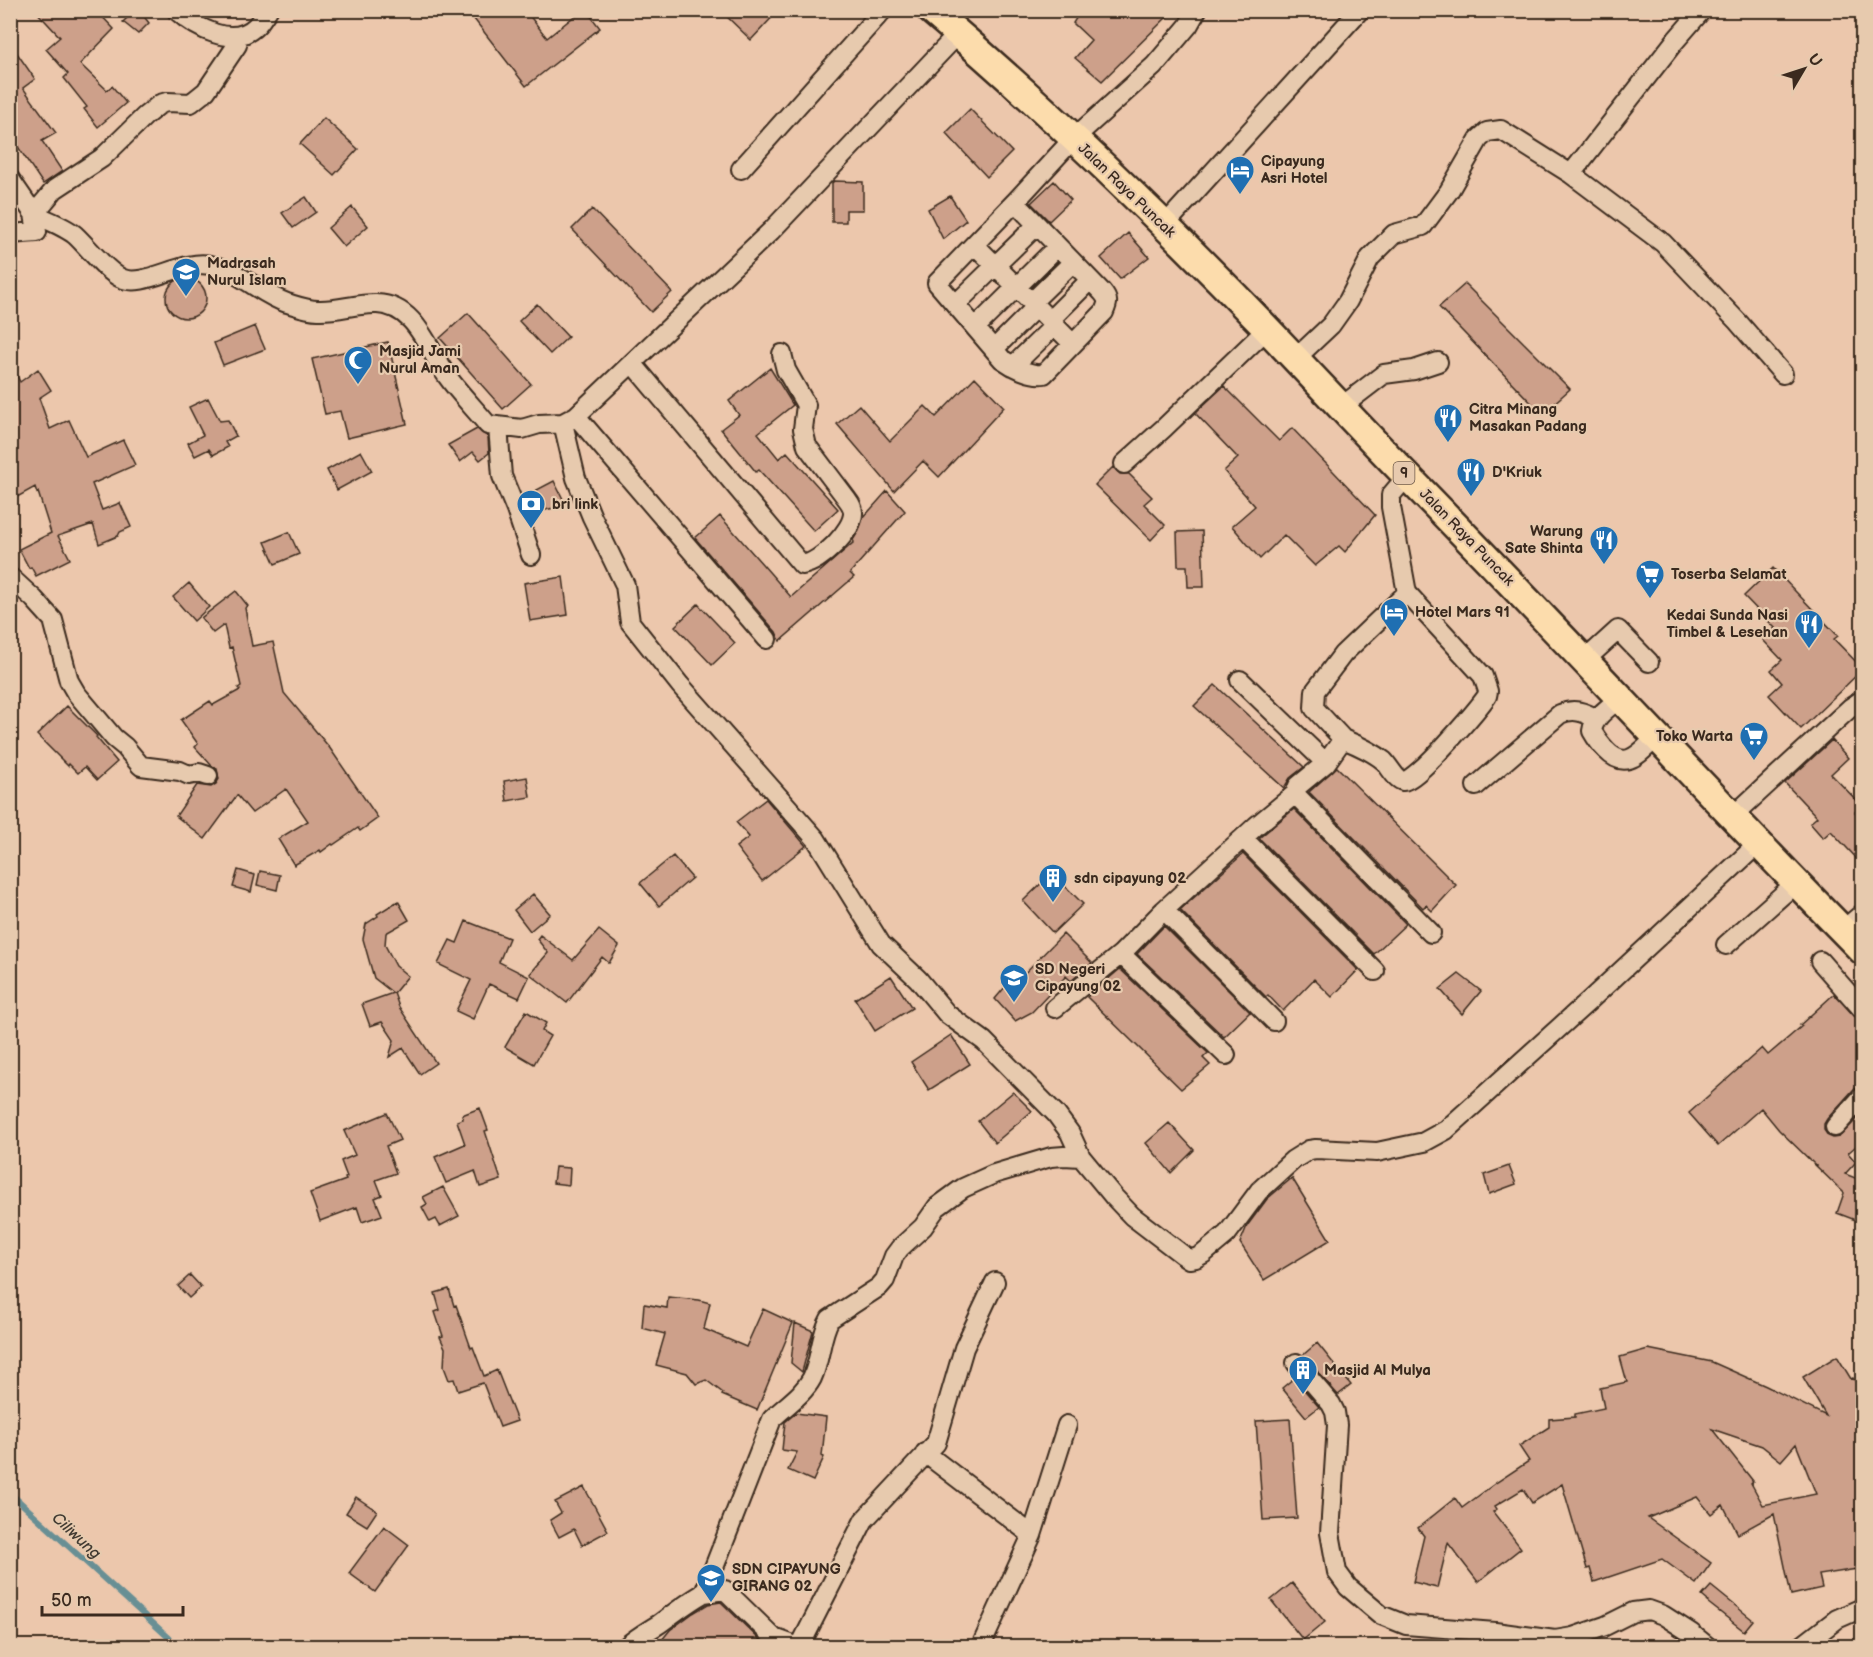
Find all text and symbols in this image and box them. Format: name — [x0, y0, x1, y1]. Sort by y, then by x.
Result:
north arrow — [1774, 39, 1834, 99]
text: U — [1804, 50, 1825, 71]
street label: Jalan Raya Puncak — [1074, 139, 1180, 242]
place label: Cipayung Asri Hotel — [1260, 152, 1328, 188]
hotel icon: Cipayung Asri Hotel — [1224, 154, 1256, 196]
place label: Madrasah Nurul Islam — [207, 254, 287, 290]
school or university icon: Madrasah Nurul Islam — [170, 256, 202, 298]
place label: Masjid Jami Nurul Aman — [379, 342, 461, 378]
mosque icon: Masjid Jami Nurul Aman — [342, 344, 374, 386]
place label: Citra Minang Masakan Padang — [1469, 400, 1587, 436]
restaurant icon: Citra Minang Masakan Padang — [1432, 402, 1464, 444]
restaurant icon: D'Kriuk — [1455, 456, 1487, 498]
road number: 9 — [1394, 462, 1414, 484]
place label: D'Kriuk — [1492, 463, 1542, 482]
street label: Jalan Raya Puncak — [1415, 485, 1519, 591]
bank icon: bri link — [515, 488, 547, 530]
place label: bri link — [552, 495, 598, 514]
place label: Warung Sate Shinta — [1505, 522, 1583, 558]
restaurant icon: Warung Sate Shinta — [1588, 524, 1620, 566]
supermarket icon: Toserba Selamat — [1634, 558, 1666, 600]
place label: Toserba Selamat — [1671, 565, 1786, 584]
hotel icon: Hotel Mars 91 — [1378, 596, 1410, 638]
place label: Hotel Mars 91 — [1415, 603, 1510, 622]
place label: Kedai Sunda Nasi Timbel & Lesehan — [1666, 606, 1788, 642]
restaurant icon: Kedai Sunda Nasi Timbel & Lesehan — [1793, 608, 1825, 650]
supermarket icon: Toko Warta — [1738, 720, 1770, 762]
place label: Toko Warta — [1656, 727, 1733, 746]
building icon: sdn cipayung 02 — [1037, 862, 1069, 904]
place label: sdn cipayung 02 — [1074, 869, 1186, 888]
place label: SD Negeri Cipayung 02 — [1035, 960, 1121, 996]
school or university icon: SD Negeri Cipayung 02 — [998, 962, 1030, 1004]
building icon: Masjid Al Mulya — [1287, 1354, 1319, 1396]
place label: Masjid Al Mulya — [1324, 1361, 1431, 1380]
water label: Ciliwung — [48, 1509, 104, 1563]
place label: SDN CIPAYUNG GIRANG 02 — [732, 1560, 841, 1596]
school or university icon: SDN CIPAYUNG GIRANG 02 — [695, 1562, 727, 1604]
scale bar — [42, 1579, 183, 1617]
text: 50 m — [51, 1590, 92, 1611]

